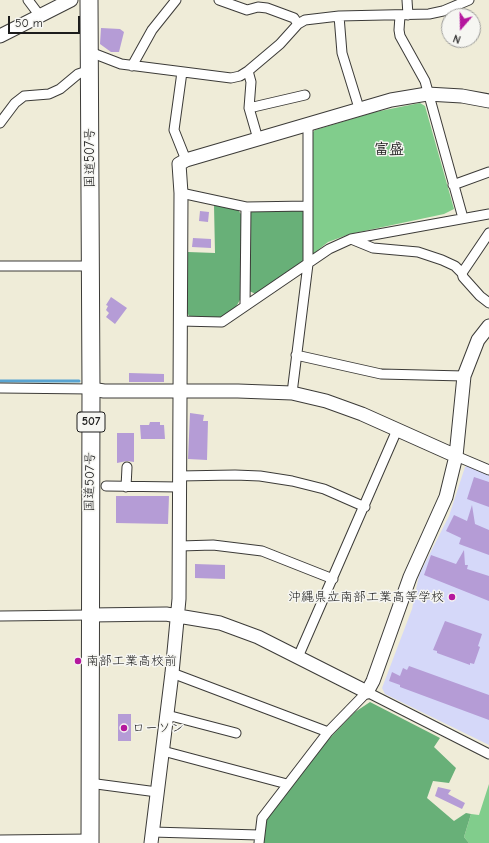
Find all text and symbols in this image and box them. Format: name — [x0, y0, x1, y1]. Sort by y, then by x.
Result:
scale bar — [10, 8, 82, 34]
north arrow — [441, 8, 481, 48]
text: 50 m — [15, 16, 43, 30]
text: N — [451, 31, 463, 46]
street label: 国道507号 — [82, 128, 98, 188]
district label: 富盛 — [374, 141, 404, 159]
road number: 507 — [77, 412, 105, 432]
street label: 国道507号 — [82, 452, 98, 512]
place label: 沖縄県立南部工業高等学校 — [288, 589, 444, 605]
marker: 沖縄県立南部工業高等学校 — [447, 592, 457, 602]
place label: 南部工業高校前 — [86, 653, 177, 669]
marker: 南部工業高校前 — [73, 656, 83, 666]
place label: ローソン — [132, 720, 184, 736]
marker: ローソン — [119, 723, 129, 733]

